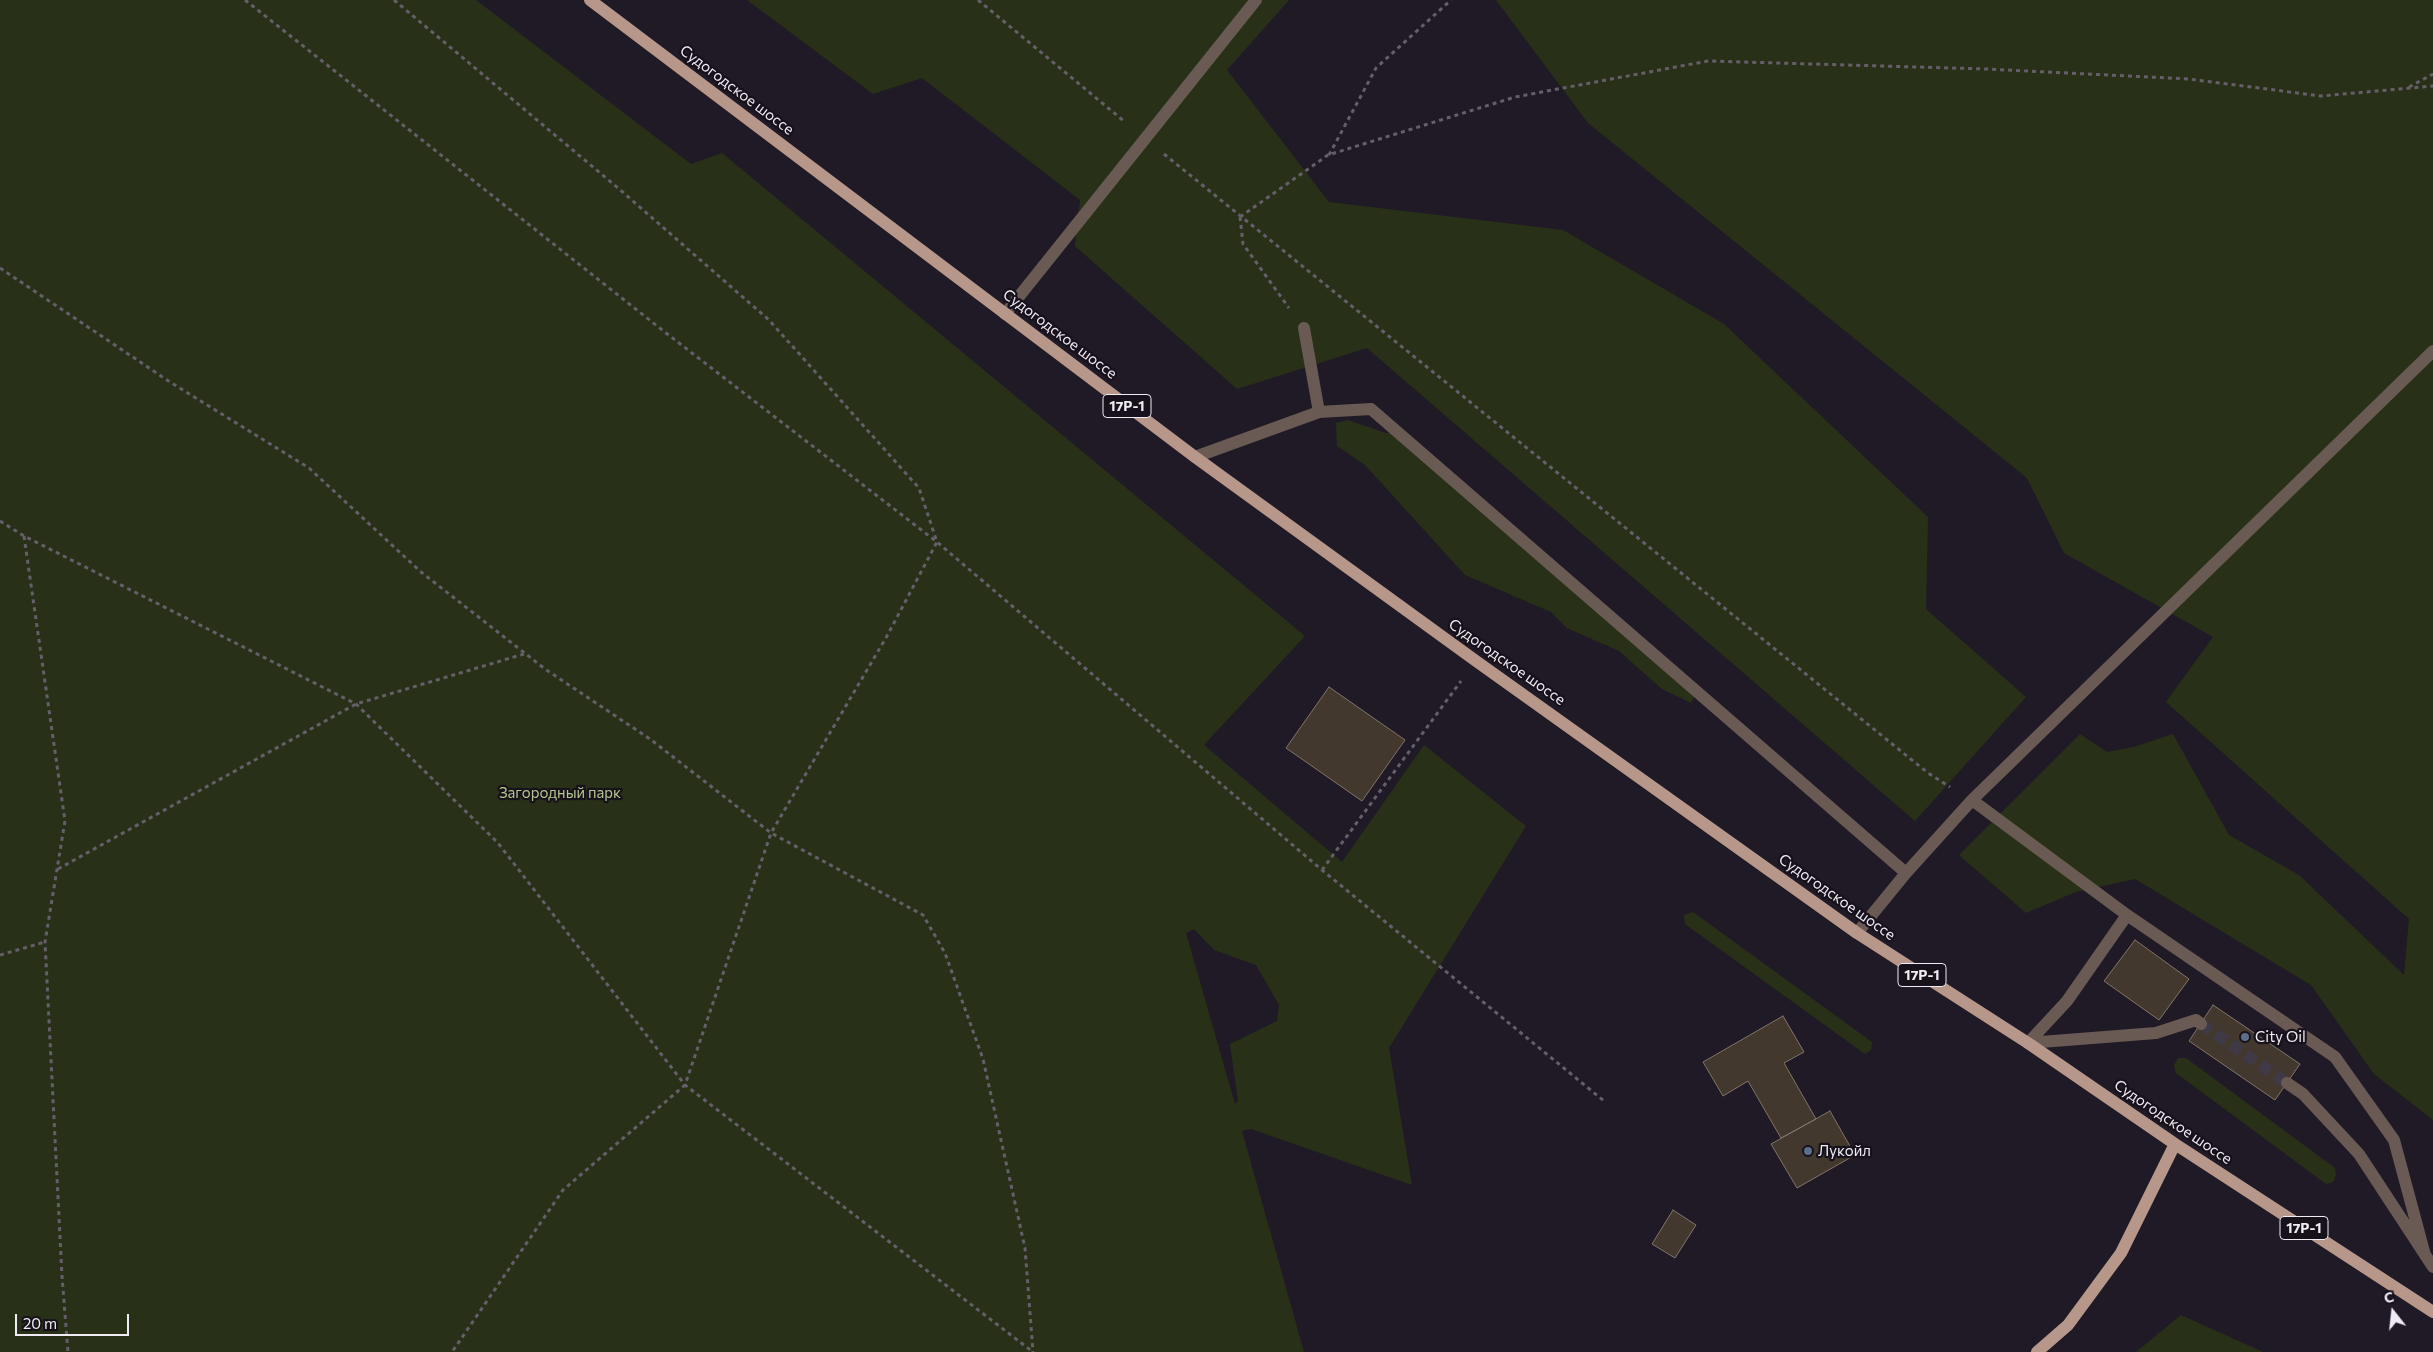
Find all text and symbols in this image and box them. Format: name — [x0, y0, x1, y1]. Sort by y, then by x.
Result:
street label: Судогодское шоссе — [676, 41, 798, 139]
street label: Судогодское шоссе — [999, 285, 1121, 383]
road number: 17Р-1 — [1103, 394, 1151, 418]
street label: Судогодское шоссе — [1445, 615, 1569, 709]
park label: Загородный парк — [499, 784, 621, 802]
street label: Судогодское шоссе — [1775, 850, 1899, 944]
road number: 17Р-1 — [1898, 964, 1946, 986]
place label: City Oil — [2255, 1028, 2306, 1046]
marker: City Oil — [2239, 1031, 2251, 1043]
street label: Судогодское шоссе — [2111, 1076, 2235, 1168]
place label: Лукойл — [1818, 1142, 1871, 1160]
marker: Лукойл — [1802, 1145, 1814, 1157]
road number: 17Р-1 — [2280, 1216, 2328, 1240]
north arrow — [2368, 1287, 2418, 1337]
text: С — [2382, 1288, 2396, 1307]
scale bar — [18, 1304, 131, 1336]
text: 20 m — [23, 1314, 57, 1332]

